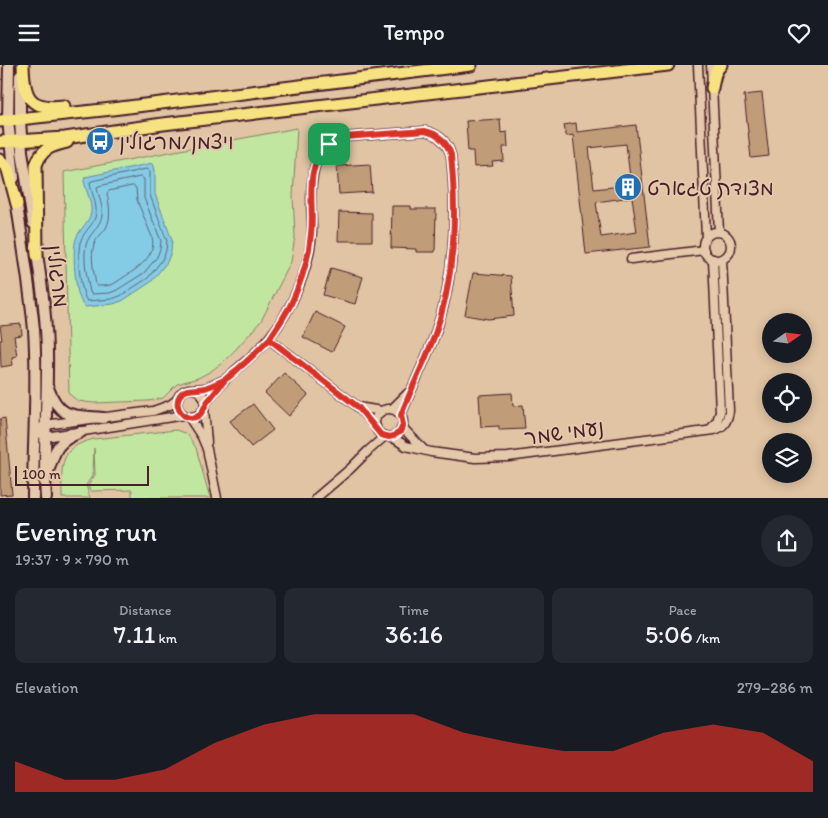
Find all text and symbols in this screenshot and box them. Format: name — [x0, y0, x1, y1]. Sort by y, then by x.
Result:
icon: menu — [15, 19, 43, 47]
text: Tempo — [383, 19, 445, 46]
icon: heart — [785, 19, 813, 47]
pin — [308, 123, 350, 165]
bus stop icon: ויצמן/מרגולין — [85, 126, 115, 156]
place label: ויצמן/מרגולין — [119, 129, 234, 155]
icon: arrive — [315, 130, 343, 158]
building icon: מצודת טגארט — [613, 172, 643, 202]
place label: מצודת טגארט — [647, 175, 774, 200]
street label: מרגולין — [41, 243, 74, 309]
north arrow — [762, 313, 812, 363]
map controls — [762, 313, 812, 483]
button: locate — [762, 373, 812, 423]
street label: נעמי שמר — [522, 414, 606, 451]
button: layers — [762, 433, 812, 483]
scale bar — [15, 463, 149, 486]
text: 100 m — [22, 466, 61, 483]
text: Evening run — [15, 514, 157, 548]
button: share — [761, 515, 813, 567]
text: 19:37 · 9 × 790 m — [15, 550, 129, 569]
text: Distance — [119, 602, 172, 619]
text: Time — [399, 602, 429, 619]
text: Pace — [669, 602, 697, 619]
text: 7.11 — [114, 619, 155, 649]
text: 36:16 — [385, 619, 443, 649]
text: 5:06 — [645, 619, 693, 649]
text: km — [155, 630, 177, 647]
text: /km — [693, 630, 720, 647]
text: Elevation — [15, 678, 79, 697]
text: 279–286 m — [737, 678, 813, 697]

